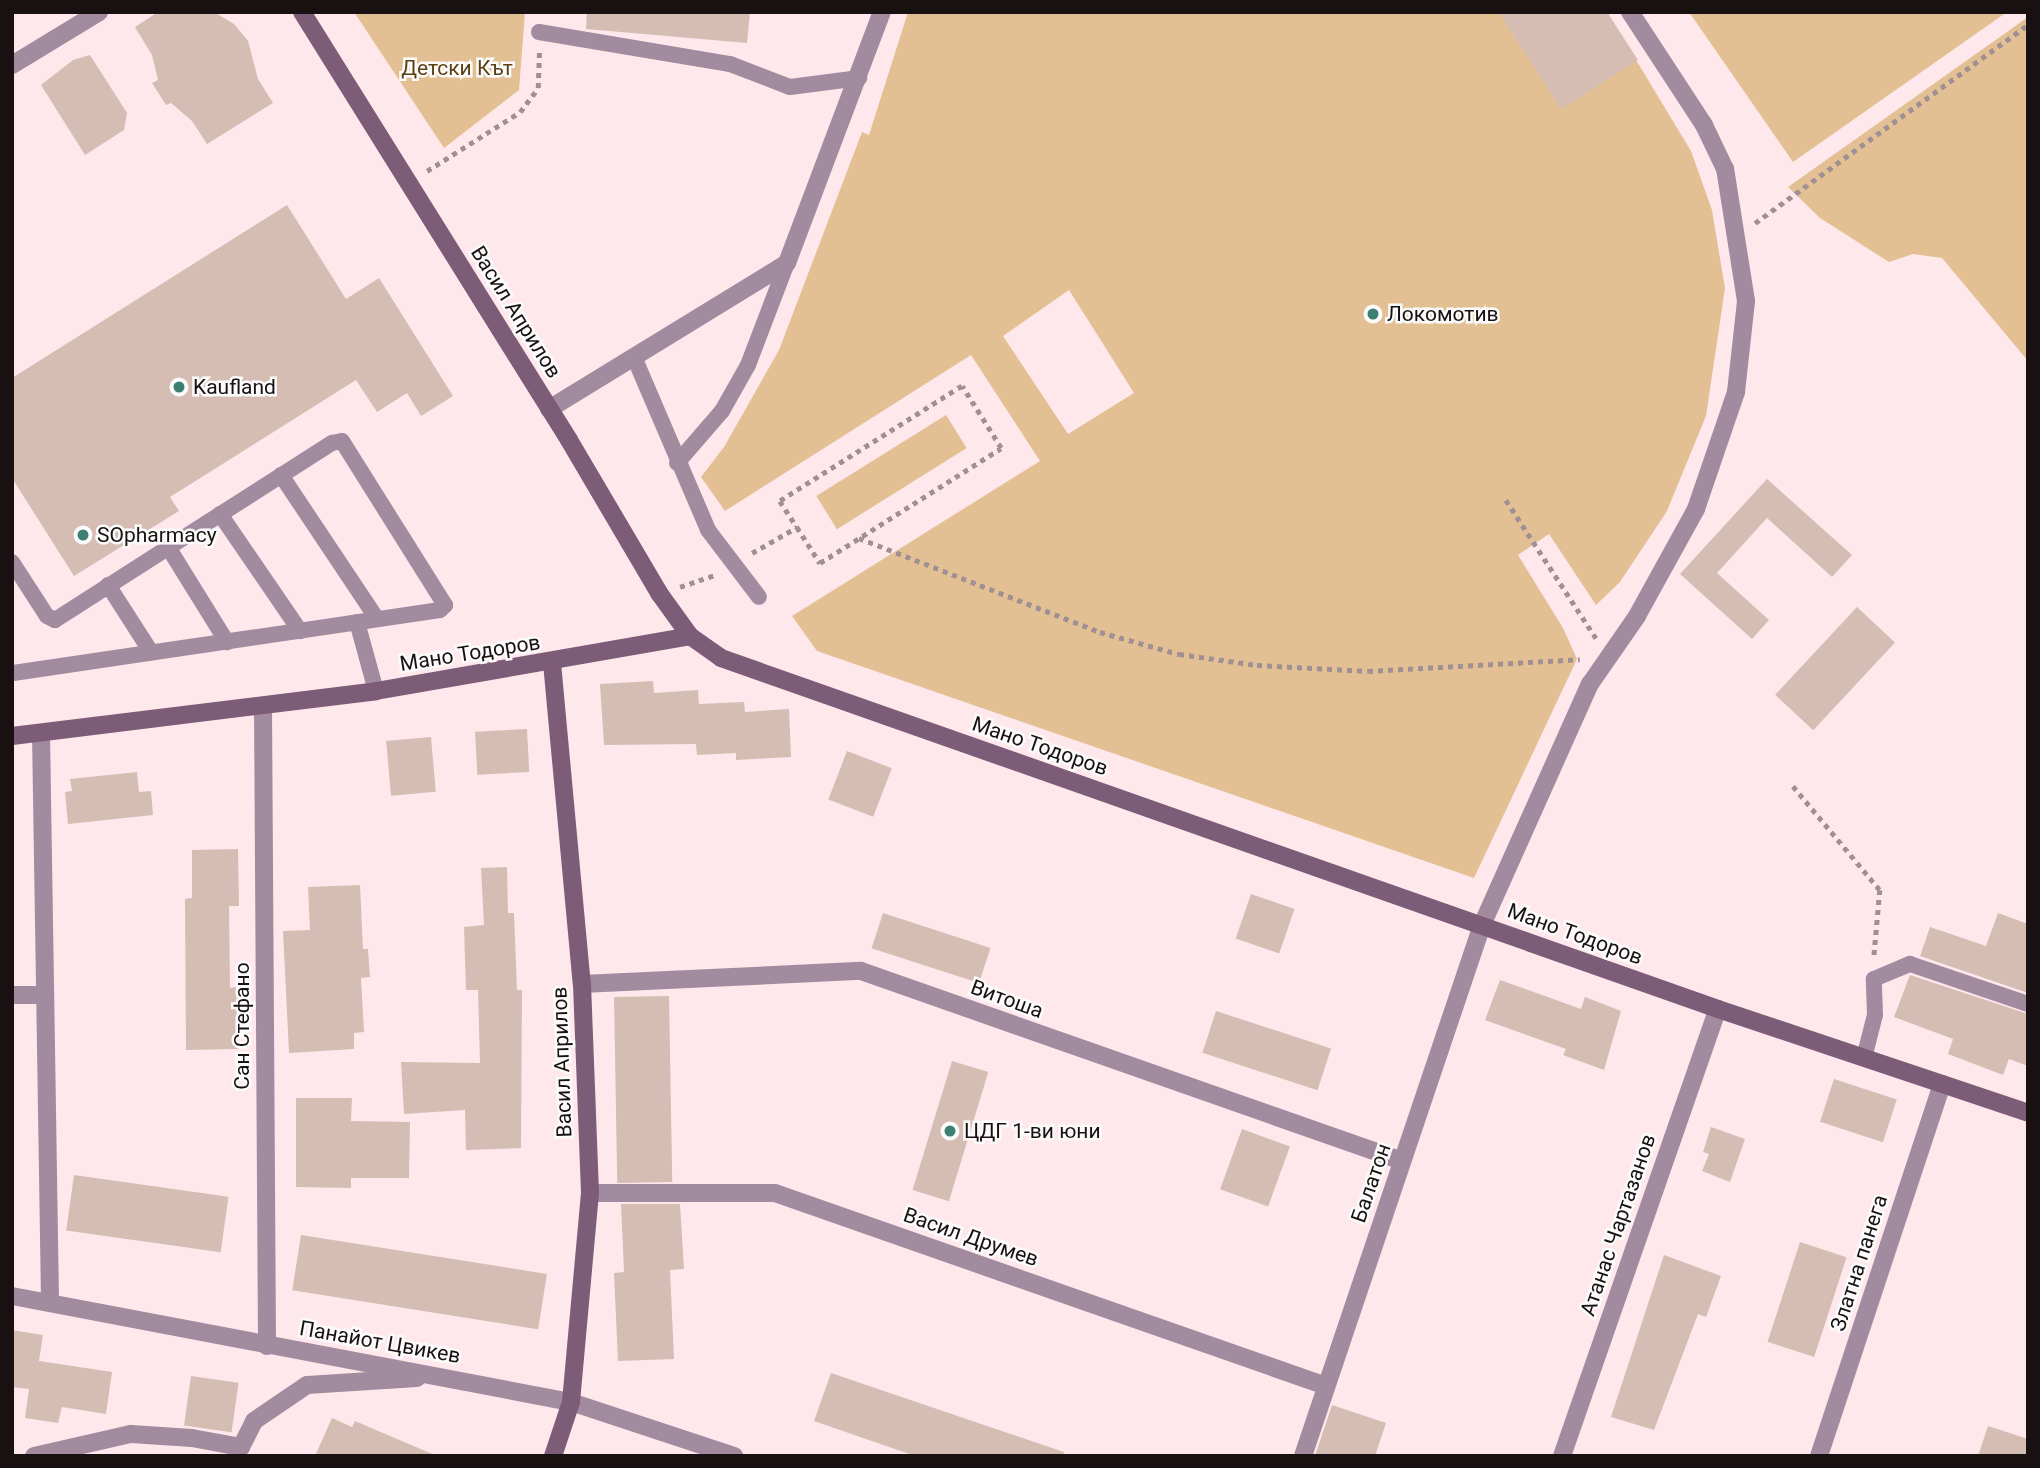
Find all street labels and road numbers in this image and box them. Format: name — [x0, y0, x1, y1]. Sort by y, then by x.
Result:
street label: Васил Априлов — [465, 241, 567, 383]
street label: Мано Тодоров — [398, 629, 542, 677]
street label: Мано Тодоров — [969, 711, 1111, 781]
street label: Мано Тодоров — [1504, 898, 1646, 970]
street label: Сан Стефано — [229, 962, 255, 1090]
street label: Витоша — [967, 974, 1047, 1024]
street label: Васил Априлов — [547, 986, 577, 1138]
street label: Атанас Чартазанов — [1575, 1131, 1661, 1319]
street label: Балатон — [1346, 1140, 1396, 1226]
street label: Златна панега — [1825, 1192, 1893, 1334]
street label: Васил Друмев — [900, 1202, 1042, 1272]
street label: Панайот Цвикев — [298, 1315, 462, 1369]

